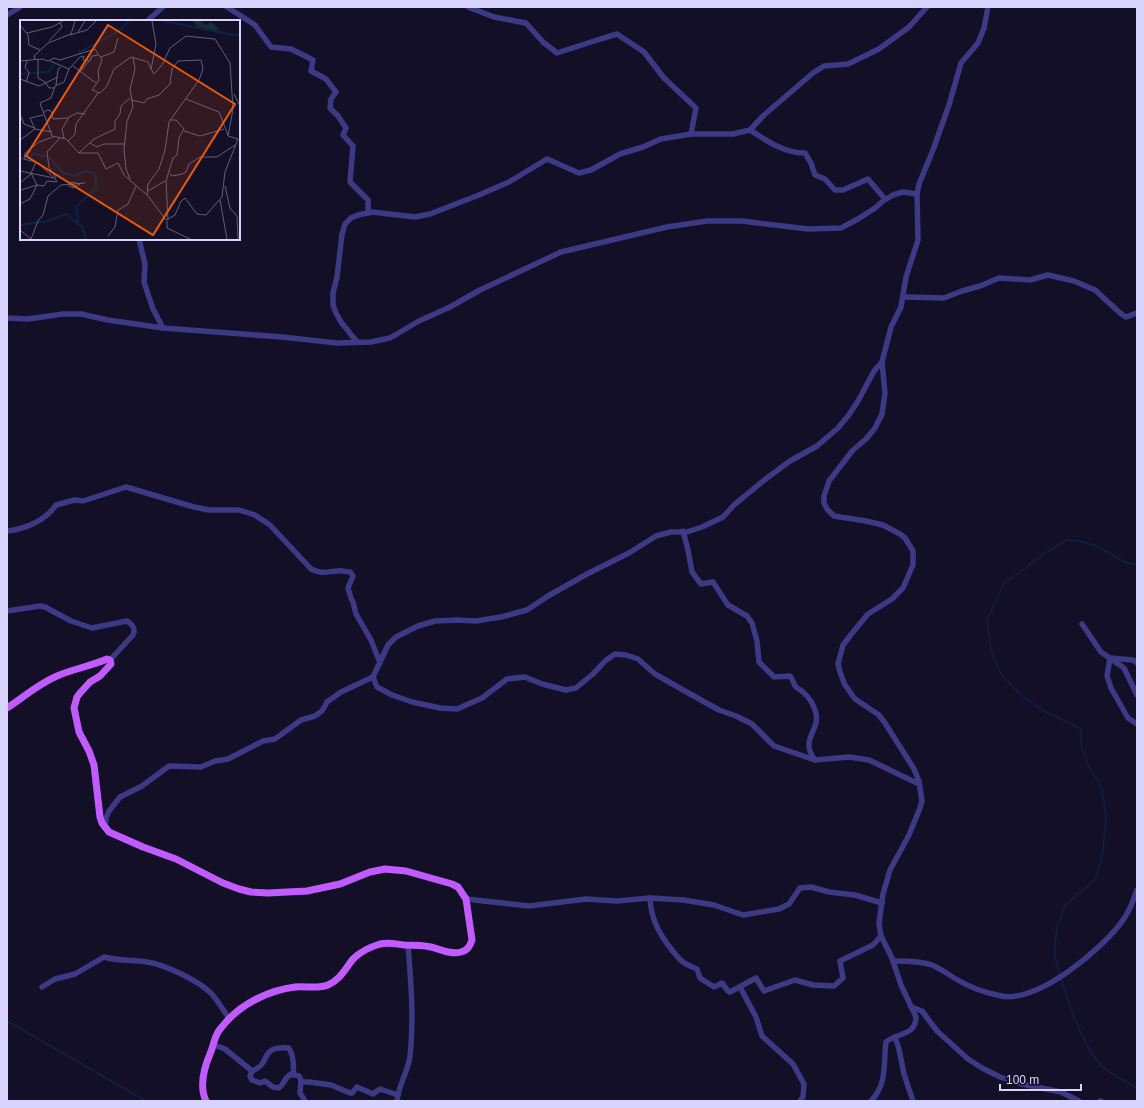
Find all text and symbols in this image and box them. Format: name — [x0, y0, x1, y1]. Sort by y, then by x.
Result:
inset map — [20, 20, 240, 240]
scale bar — [1000, 1066, 1081, 1092]
text: 100 m — [1006, 1073, 1039, 1087]

